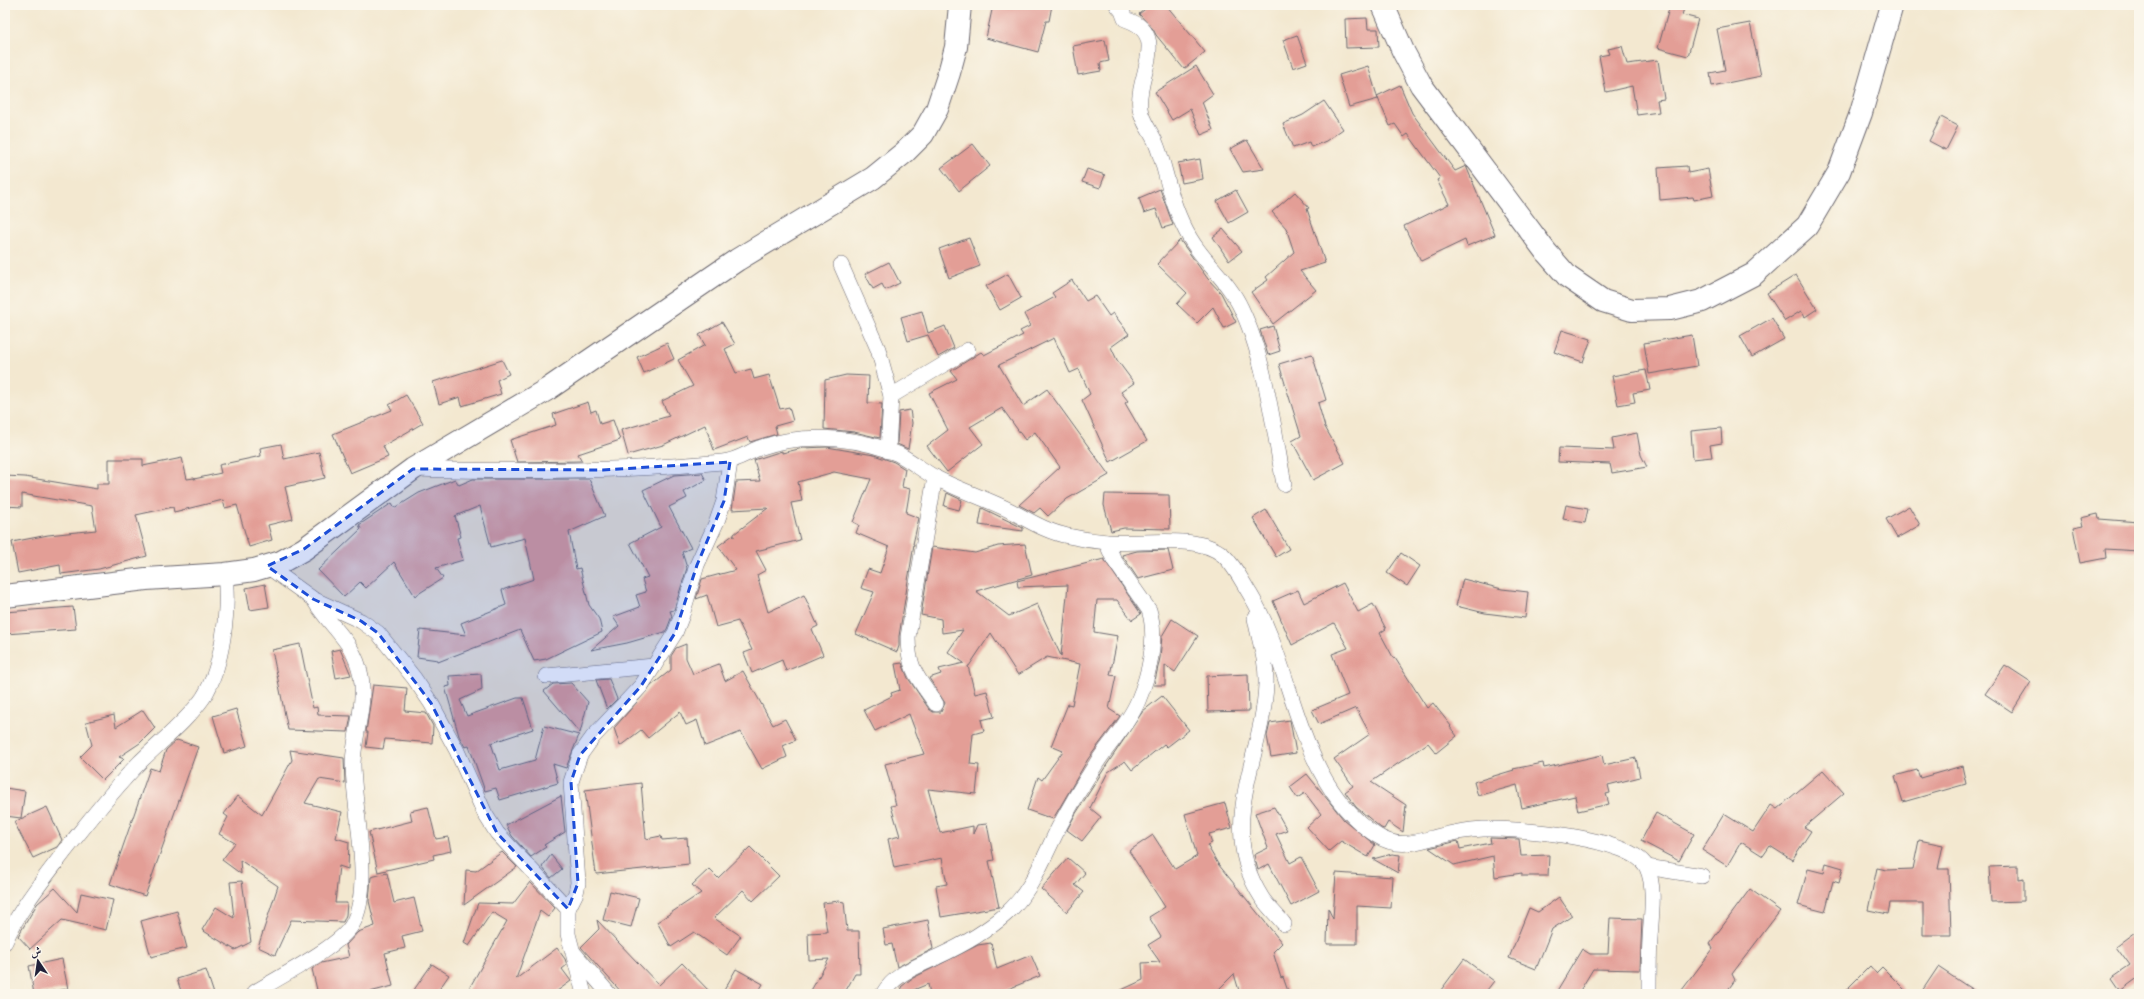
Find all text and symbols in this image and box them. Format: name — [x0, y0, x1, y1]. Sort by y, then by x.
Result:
north arrow — [18, 941, 58, 981]
text: ش — [29, 943, 43, 959]

